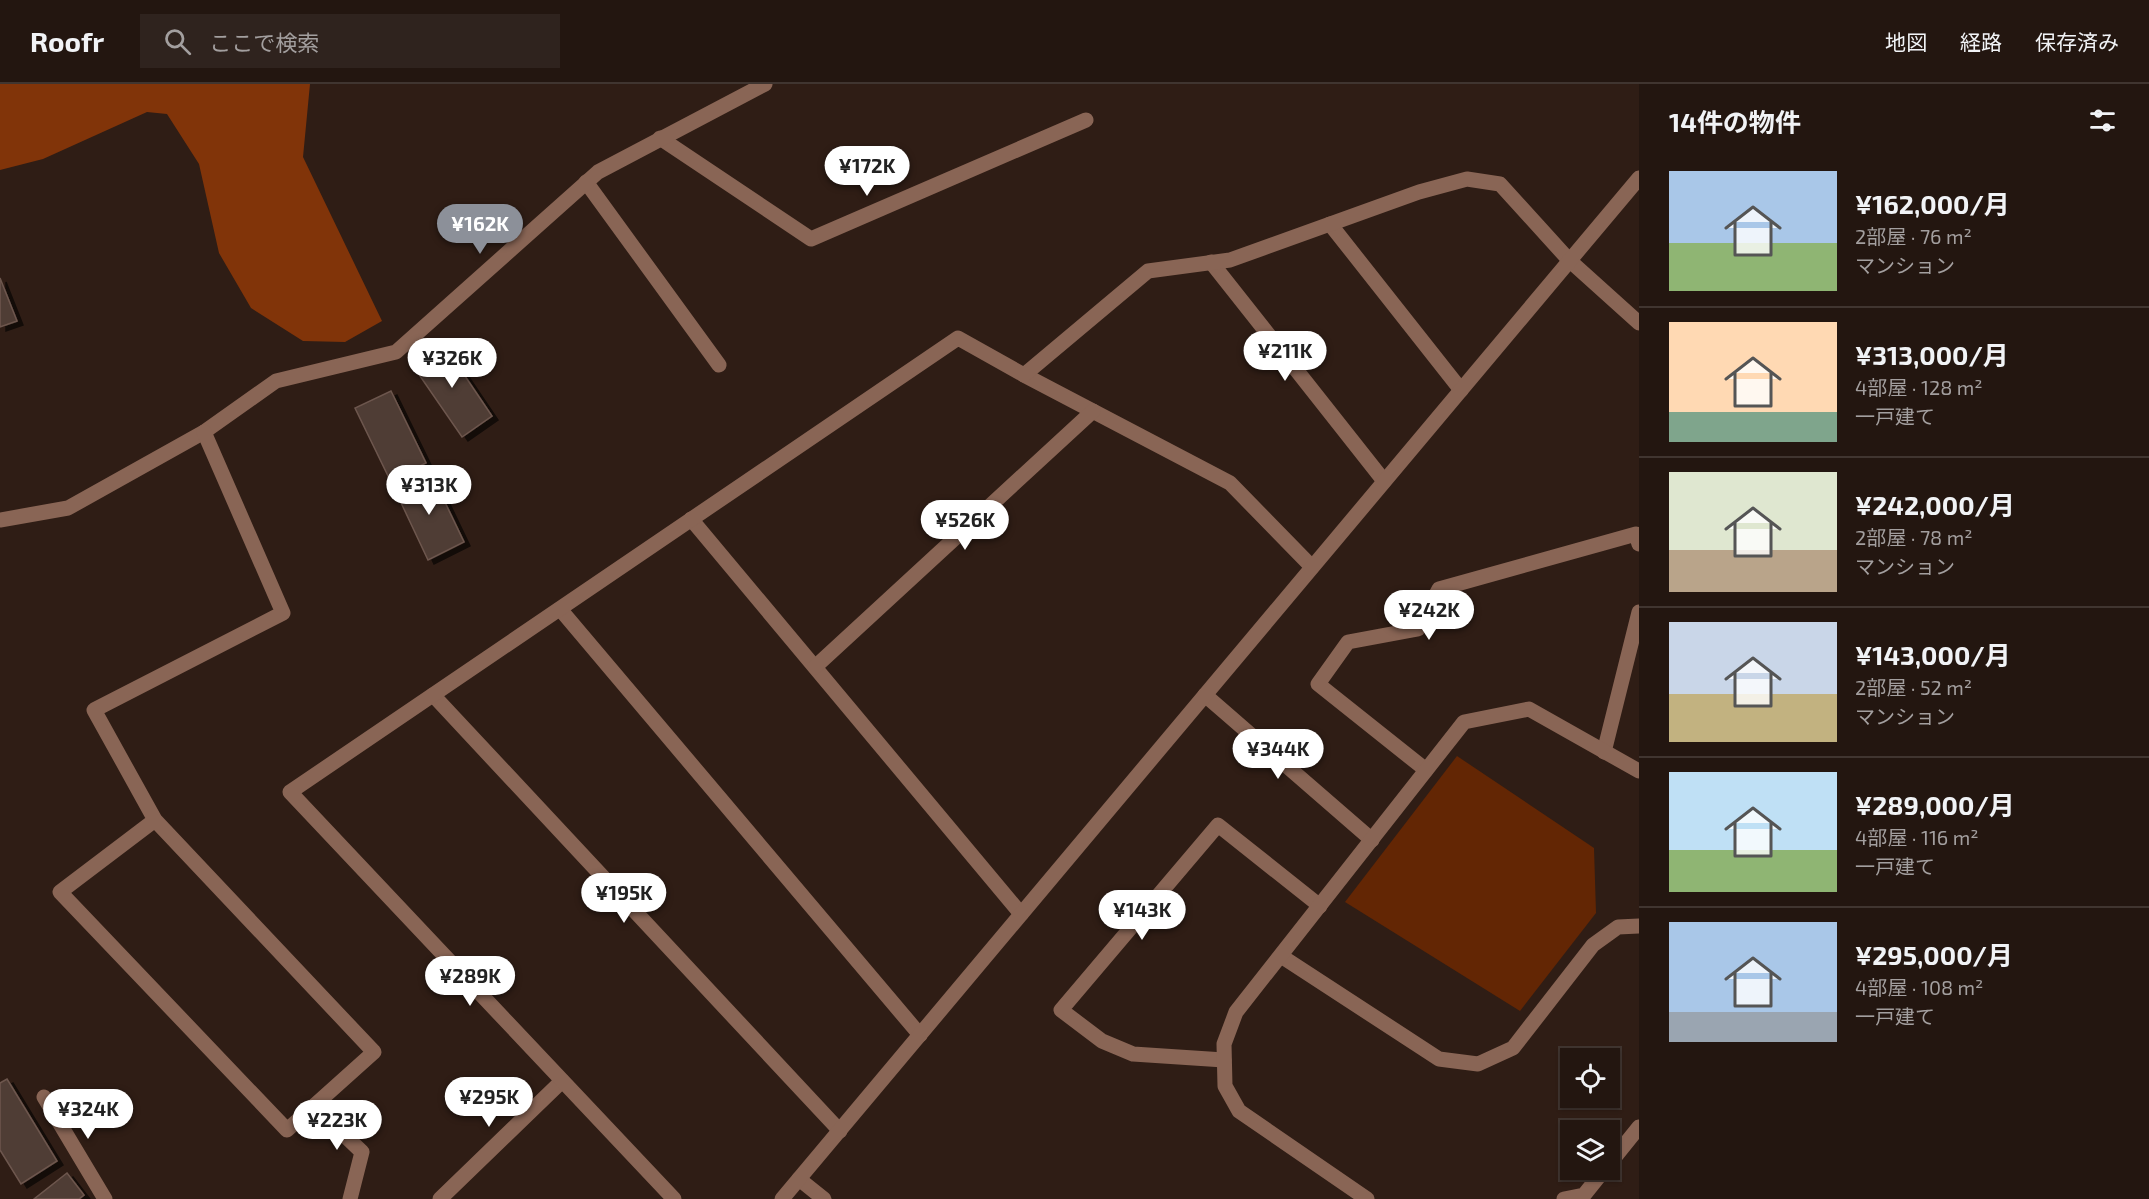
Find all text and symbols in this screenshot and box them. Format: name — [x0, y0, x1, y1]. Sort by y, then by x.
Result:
search box — [140, 14, 560, 68]
text: Roofr — [30, 24, 104, 58]
icon: search — [161, 25, 194, 58]
text: ここで検索 — [209, 29, 319, 55]
text: 地図 — [1885, 29, 1927, 54]
text: 経路 — [1960, 29, 2002, 54]
text: 保存済み — [2035, 29, 2119, 54]
icon: filters — [2086, 104, 2119, 137]
text: 14件の物件 — [1669, 106, 1801, 137]
pin: ¥172K — [825, 146, 909, 197]
text: ¥172K — [839, 153, 895, 177]
text: ¥162,000/月 — [1855, 188, 2010, 219]
icon: home — [1717, 195, 1789, 267]
pin: ¥162K — [438, 204, 522, 255]
text: ¥162K — [451, 211, 509, 235]
text: 2部屋 · 76 m² — [1855, 224, 1972, 248]
text: マンション — [1855, 253, 1955, 277]
pin: ¥211K — [1243, 331, 1327, 382]
pin: ¥326K — [410, 338, 494, 389]
text: ¥211K — [1258, 338, 1312, 362]
text: ¥313,000/月 — [1855, 339, 2009, 370]
text: ¥326K — [422, 345, 482, 369]
icon: home — [1717, 346, 1789, 418]
text: 4部屋 · 128 m² — [1855, 375, 1983, 399]
text: 一戸建て — [1855, 404, 1935, 428]
pin: ¥313K — [387, 465, 471, 516]
text: ¥313K — [400, 472, 458, 496]
text: ¥242,000/月 — [1855, 489, 2015, 520]
icon: home — [1717, 496, 1789, 568]
pin: ¥526K — [923, 500, 1007, 551]
text: ¥526K — [935, 507, 995, 531]
text: 2部屋 · 78 m² — [1855, 525, 1973, 549]
text: マンション — [1855, 554, 1955, 578]
pin: ¥242K — [1387, 590, 1471, 641]
text: ¥242K — [1398, 597, 1460, 621]
text: ¥143,000/月 — [1855, 639, 2011, 670]
icon: home — [1717, 646, 1789, 718]
text: 2部屋 · 52 m² — [1855, 675, 1972, 699]
text: マンション — [1855, 704, 1955, 728]
pin: ¥344K — [1236, 729, 1320, 780]
text: ¥344K — [1247, 736, 1309, 760]
text: ¥289,000/月 — [1855, 789, 2015, 820]
icon: home — [1717, 796, 1789, 868]
text: 4部屋 · 116 m² — [1855, 825, 1979, 849]
text: 一戸建て — [1855, 854, 1935, 878]
pin: ¥195K — [582, 873, 666, 924]
text: ¥195K — [595, 880, 653, 904]
pin: ¥143K — [1100, 890, 1184, 941]
text: ¥143K — [1113, 897, 1171, 921]
text: ¥295,000/月 — [1855, 939, 2013, 970]
icon: home — [1717, 946, 1789, 1018]
pin: ¥289K — [428, 956, 512, 1007]
text: ¥289K — [439, 963, 501, 987]
text: 4部屋 · 108 m² — [1855, 975, 1983, 999]
text: 一戸建て — [1855, 1004, 1935, 1028]
map controls — [1560, 1048, 1620, 1180]
button: locate — [1560, 1048, 1620, 1108]
pin: ¥295K — [447, 1077, 531, 1128]
text: ¥295K — [459, 1084, 519, 1108]
pin: ¥324K — [46, 1089, 130, 1140]
text: ¥324K — [57, 1096, 119, 1120]
pin: ¥223K — [295, 1100, 379, 1151]
text: ¥223K — [307, 1107, 367, 1131]
button: layers — [1560, 1120, 1620, 1180]

